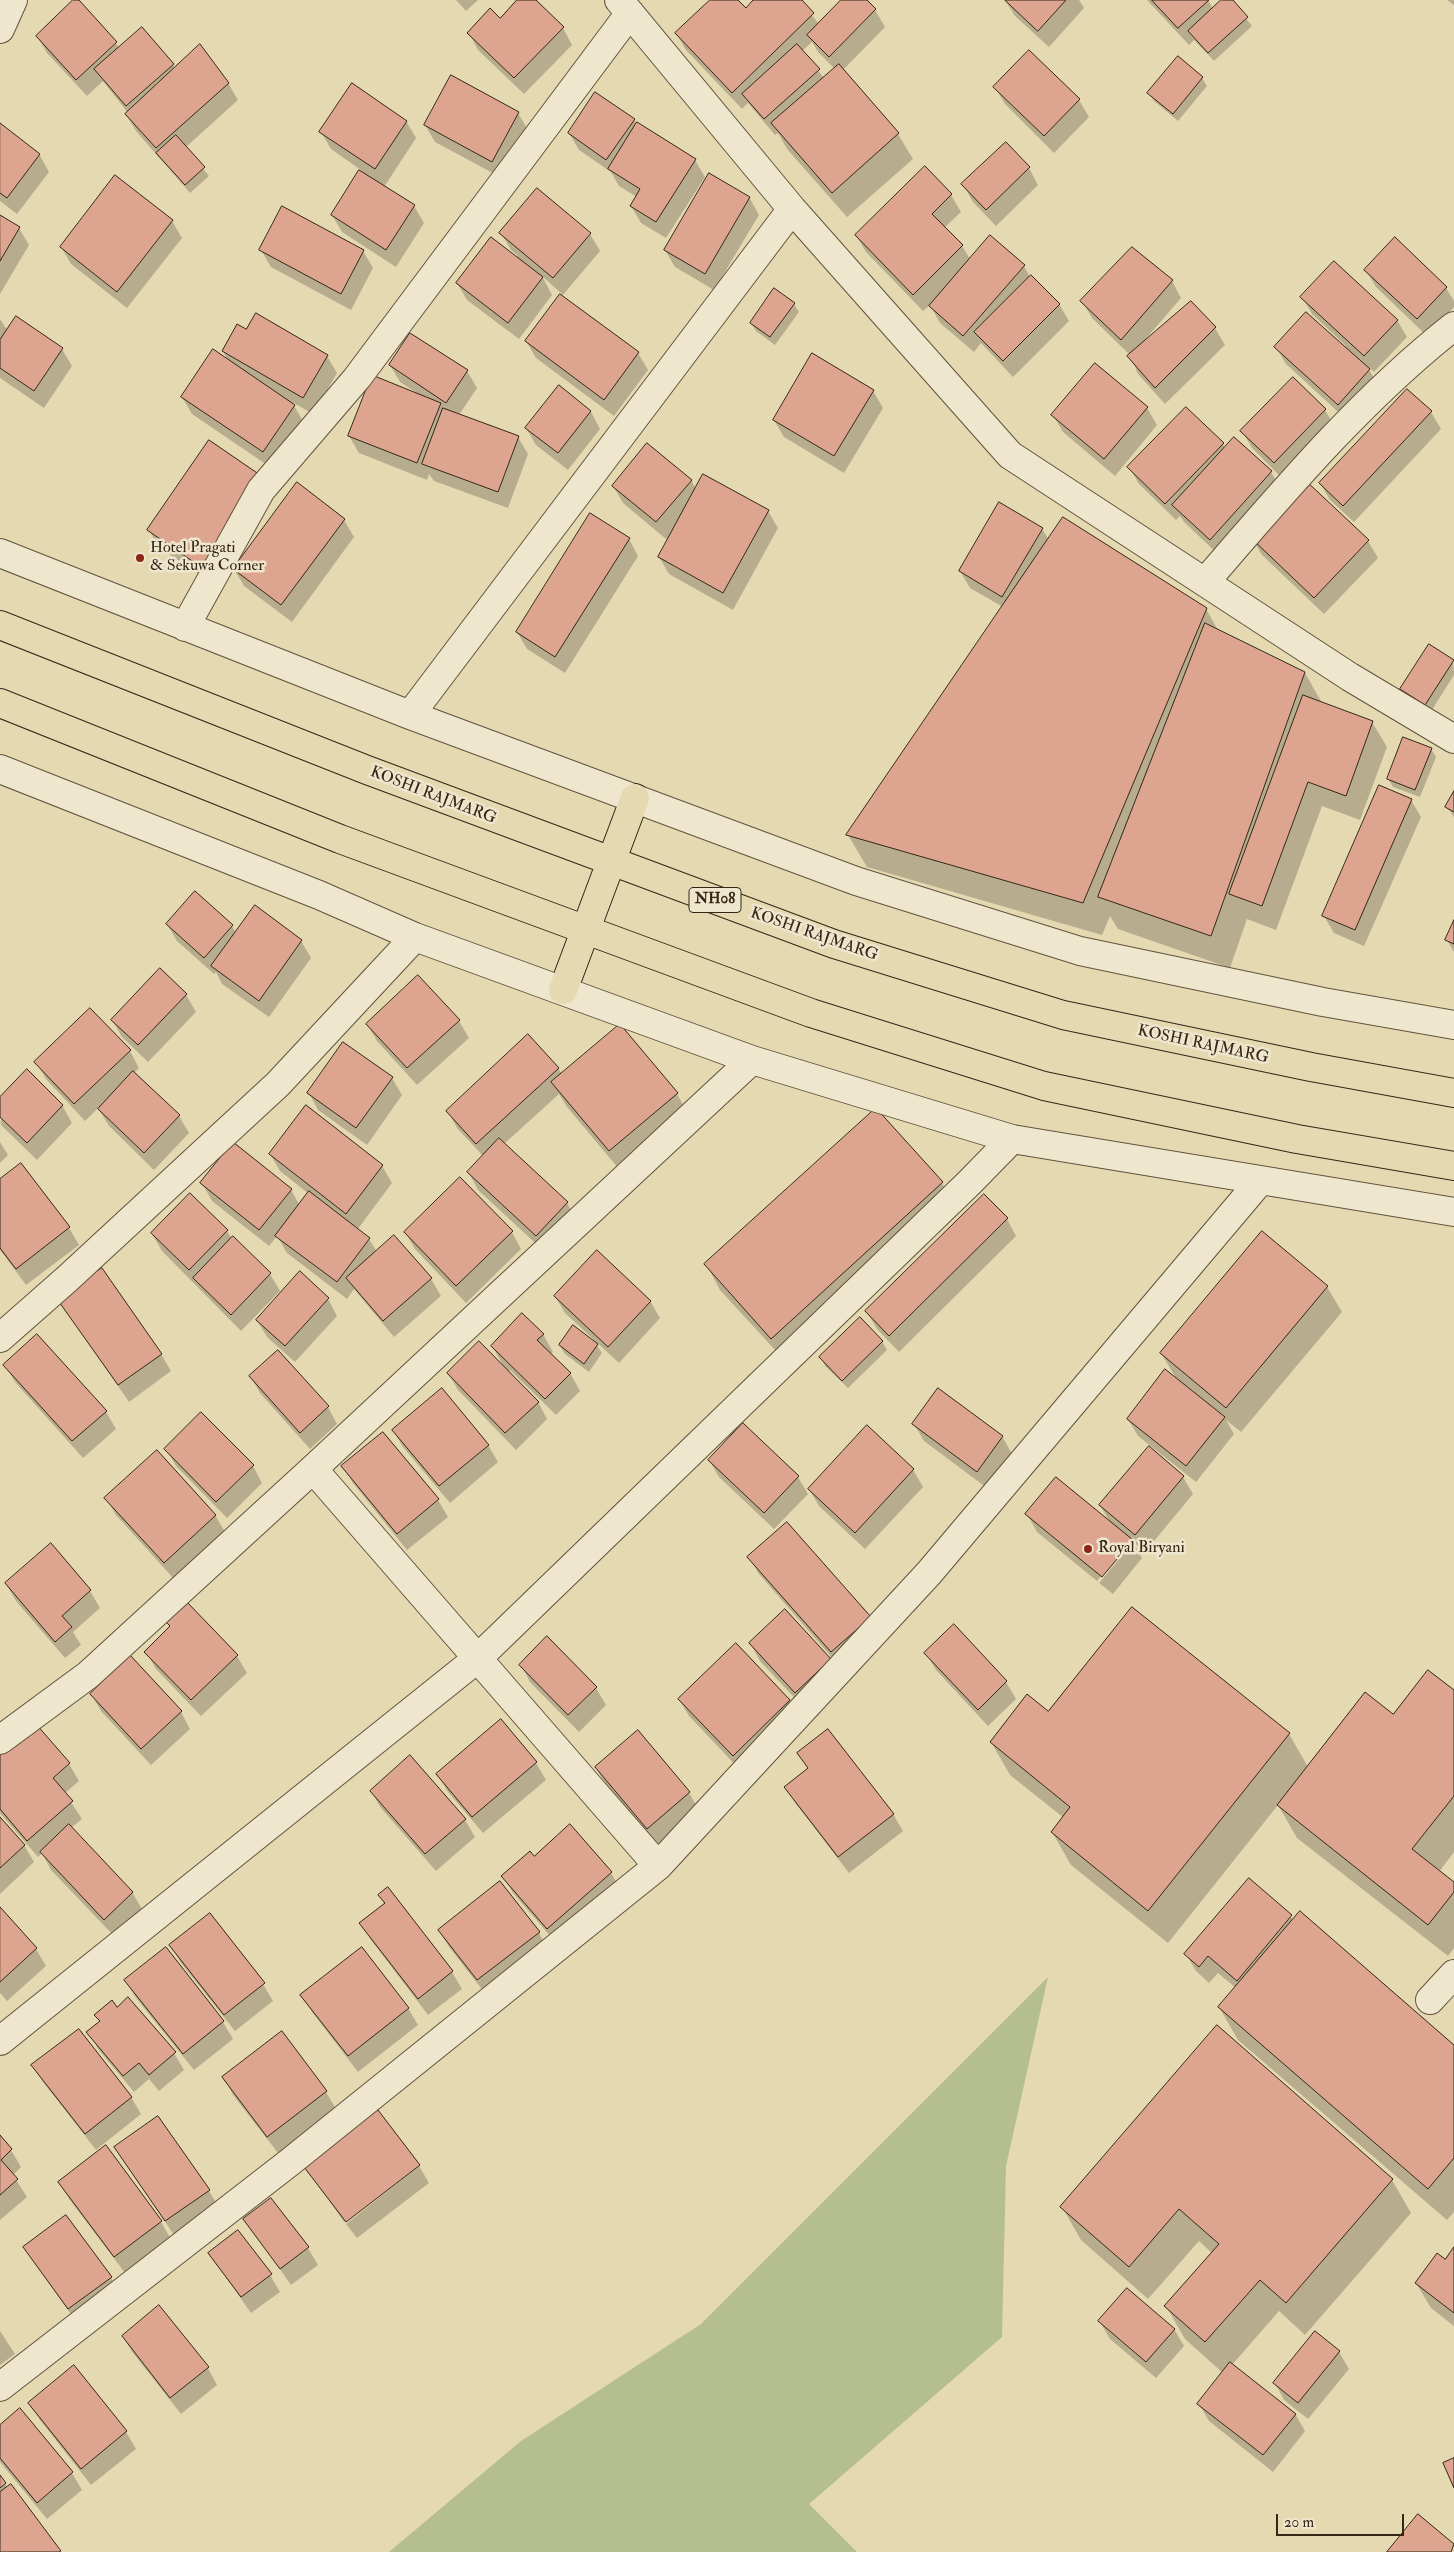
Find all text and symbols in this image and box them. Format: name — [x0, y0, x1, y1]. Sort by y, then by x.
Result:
place label: Hotel Pragati & Sekuwa Corner — [150, 539, 264, 577]
marker: Hotel Pragati & Sekuwa Corner — [134, 552, 146, 564]
street label: KOSHI RAJMARG — [367, 763, 499, 829]
road number: NH08 — [689, 888, 741, 912]
street label: KOSHI RAJMARG — [748, 904, 880, 966]
street label: KOSHI RAJMARG — [1136, 1022, 1270, 1068]
place label: Royal Biryani — [1098, 1539, 1185, 1559]
marker: Royal Biryani — [1082, 1543, 1094, 1555]
scale bar — [1279, 2504, 1406, 2536]
text: 20 m — [1284, 2513, 1314, 2532]

